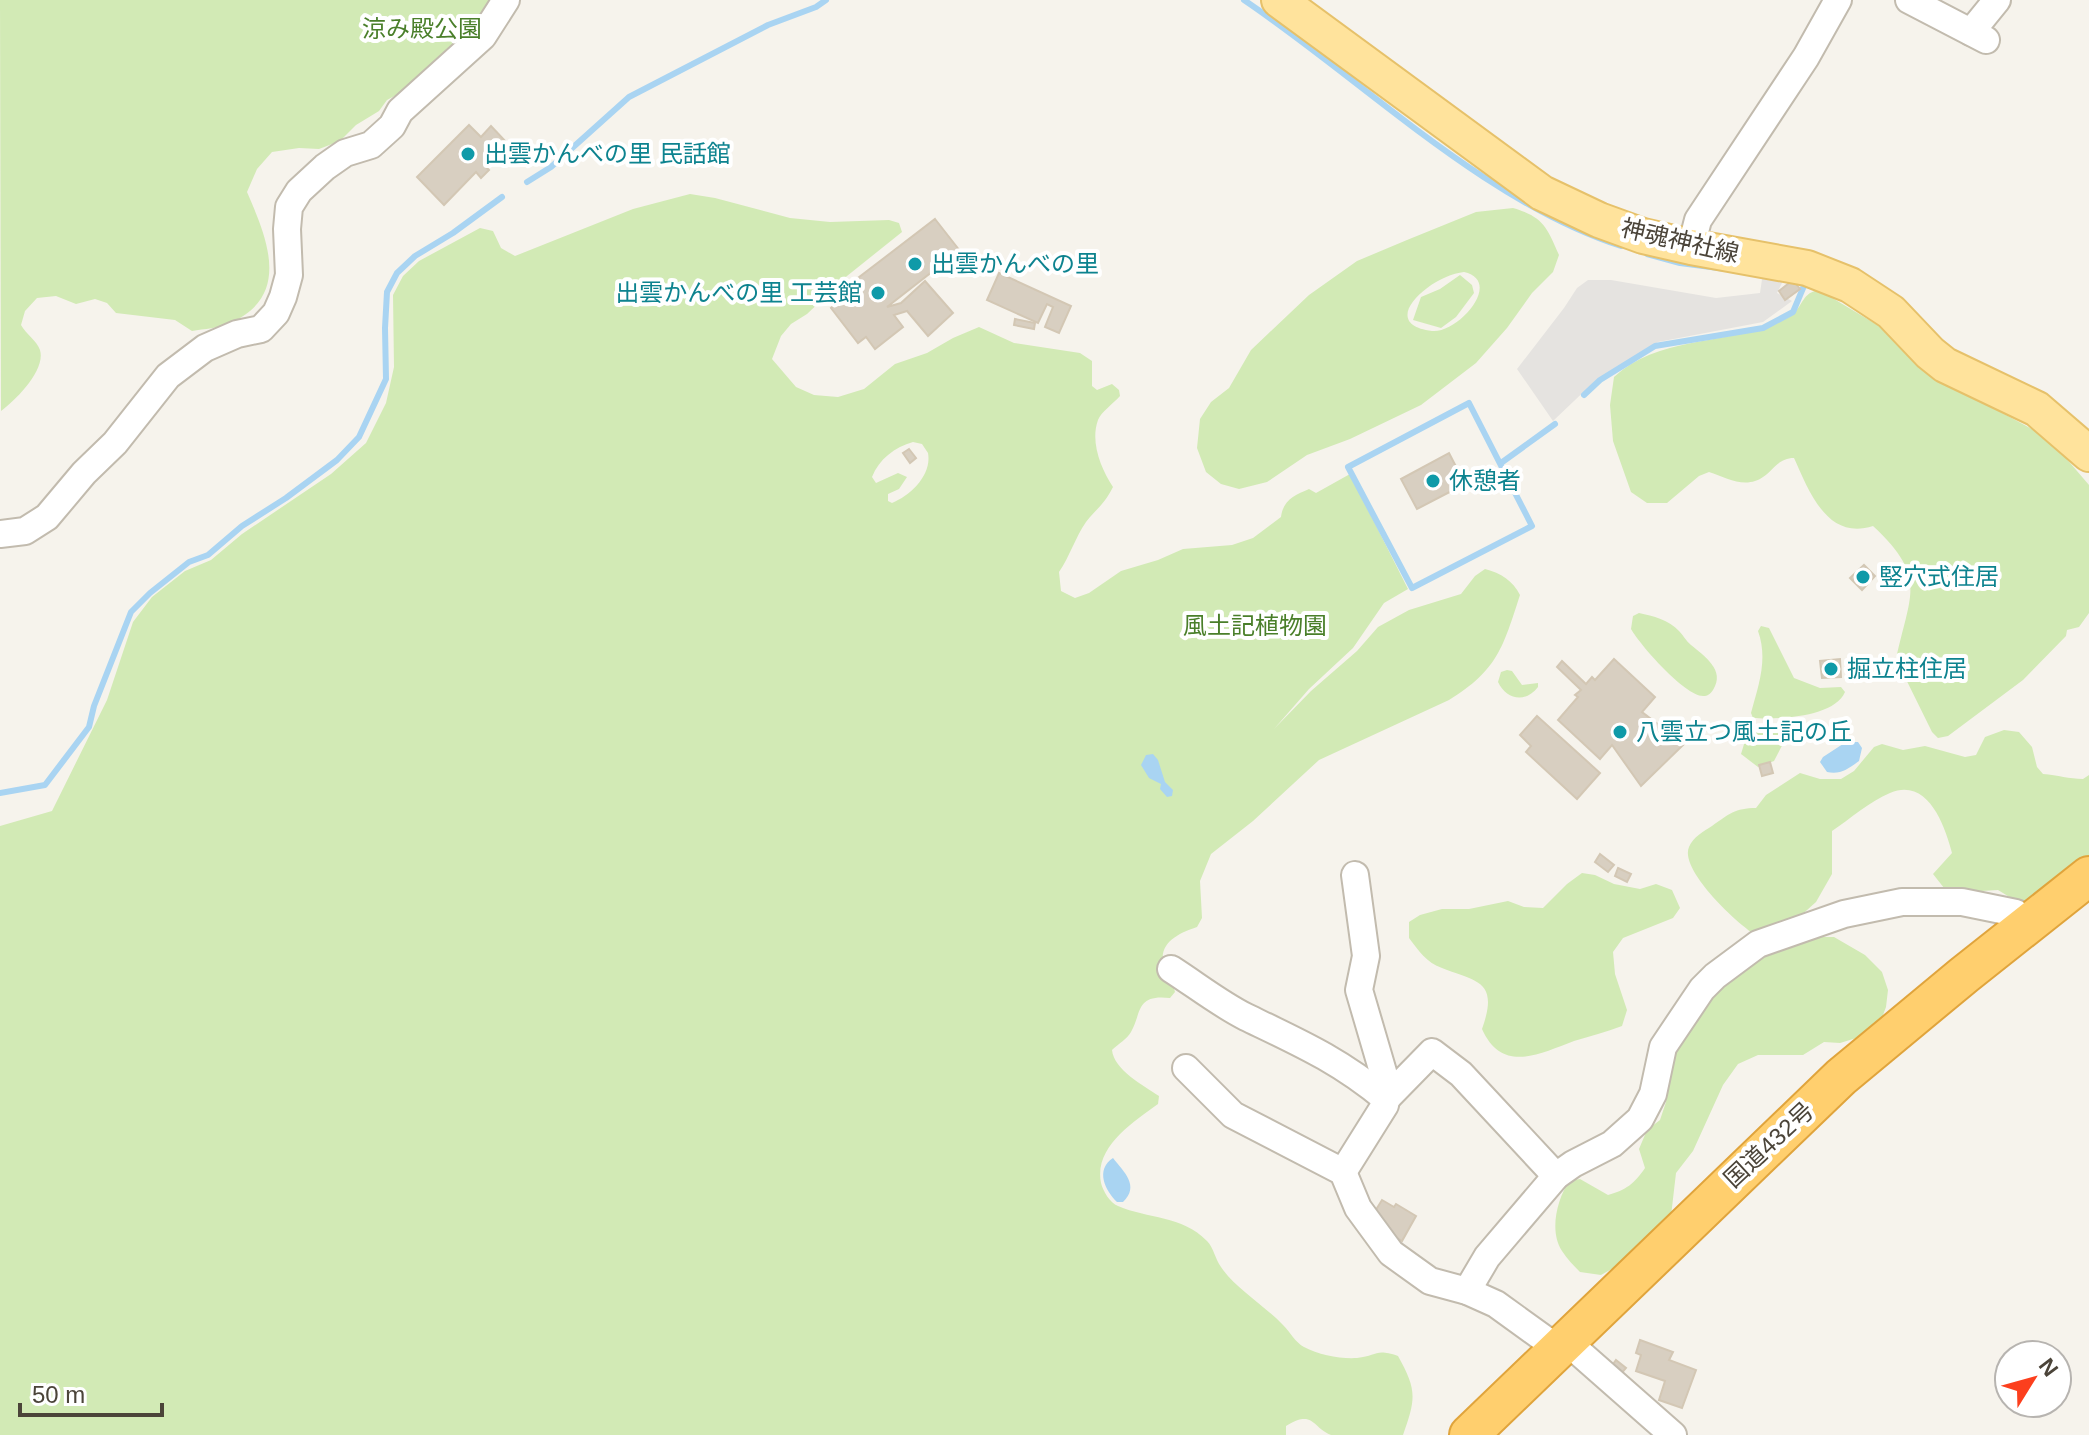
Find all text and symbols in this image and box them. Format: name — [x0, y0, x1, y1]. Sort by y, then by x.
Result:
park label: 涼み殿公園 — [362, 15, 482, 42]
place label: 出雲かんべの里 民話館 — [484, 140, 731, 167]
marker: 出雲かんべの里 民話館 — [459, 145, 477, 163]
street label: 神魂神社線 — [1619, 214, 1742, 267]
place label: 出雲かんべの里 — [931, 250, 1099, 277]
marker: 出雲かんべの里 — [906, 255, 924, 273]
place label: 出雲かんべの里 工芸館 — [615, 279, 862, 306]
marker: 出雲かんべの里 工芸館 — [869, 284, 887, 302]
place label: 休憩者 — [1449, 467, 1521, 494]
marker: 休憩者 — [1424, 472, 1442, 490]
place label: 竪穴式住居 — [1879, 563, 1999, 590]
marker: 竪穴式住居 — [1854, 568, 1872, 586]
park label: 風土記植物園 — [1183, 612, 1327, 639]
place label: 掘立柱住居 — [1847, 655, 1967, 682]
marker: 掘立柱住居 — [1822, 660, 1840, 678]
place label: 八雲立つ風土記の丘 — [1636, 718, 1852, 745]
marker: 八雲立つ風土記の丘 — [1611, 723, 1629, 741]
street label: 国道432号 — [1718, 1097, 1819, 1193]
north arrow — [1993, 1339, 2073, 1419]
text: N — [2034, 1353, 2063, 1381]
scale bar — [20, 1367, 162, 1417]
text: 50 m — [32, 1381, 85, 1408]

